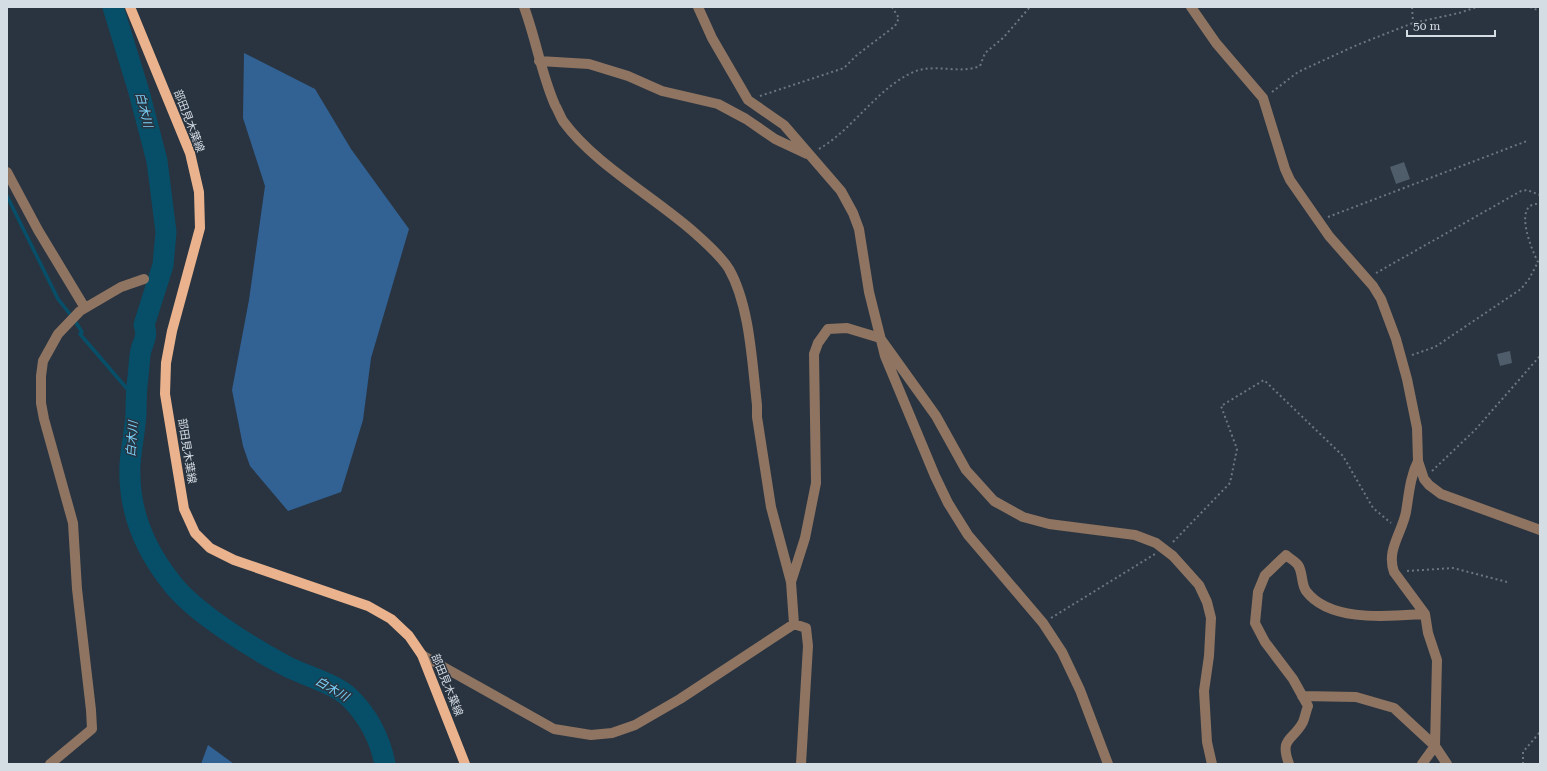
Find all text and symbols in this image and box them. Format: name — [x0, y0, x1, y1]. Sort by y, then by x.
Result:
scale bar — [1407, 12, 1495, 38]
text: 50 m — [1413, 19, 1440, 33]
street label: 部田見木葉線 — [171, 88, 207, 154]
water label: 白木川 — [133, 91, 156, 131]
street label: 部田見木葉線 — [175, 417, 199, 485]
water label: 白木川 — [124, 419, 140, 457]
street label: 部田見木葉線 — [429, 652, 465, 718]
water label: 白木川 — [313, 674, 353, 705]

